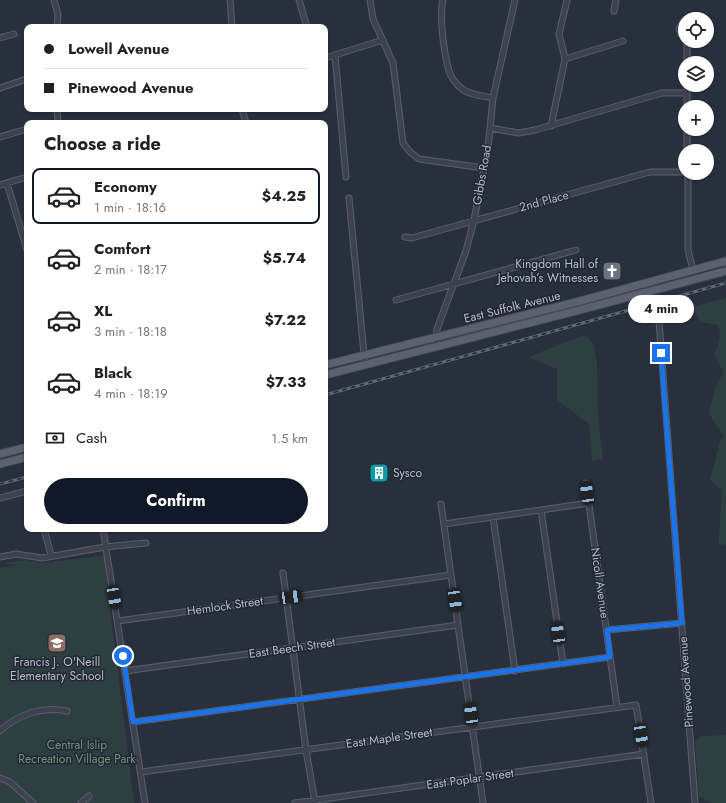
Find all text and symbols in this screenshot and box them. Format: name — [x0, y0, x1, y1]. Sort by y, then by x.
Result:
map controls — [678, 12, 714, 180]
button: locate — [678, 12, 714, 48]
text: Lowell Avenue — [68, 38, 169, 60]
button: layers — [678, 56, 714, 92]
text: Pinewood Avenue — [68, 77, 194, 99]
button: + — [678, 100, 714, 136]
text: Choose a ride — [44, 131, 161, 157]
street label: Gibbs Road — [468, 144, 496, 206]
button: − — [678, 144, 714, 180]
text: Economy — [94, 176, 157, 198]
icon: car — [46, 178, 82, 214]
text: $4.25 — [262, 185, 306, 207]
street label: 2nd Place — [517, 186, 571, 216]
text: 1 min · 18:16 — [94, 198, 166, 217]
text: Comfort — [94, 238, 151, 260]
icon: car — [46, 240, 82, 276]
text: $5.74 — [263, 247, 306, 269]
place label: Kingdom Hall of Jehovah’s Witnesses — [496, 255, 599, 287]
text: 2 min · 18:17 — [94, 260, 167, 279]
church icon: Kingdom Hall of Jehovah’s Witnesses — [601, 260, 623, 282]
street label: East Suffolk Avenue — [462, 286, 562, 328]
callout: 4 min — [628, 295, 694, 323]
text: 4 min — [644, 299, 678, 318]
text: XL — [94, 300, 112, 322]
icon: car — [46, 302, 82, 338]
text: $7.22 — [265, 309, 306, 331]
text: 3 min · 18:18 — [94, 322, 167, 341]
route end — [652, 344, 670, 362]
text: Black — [94, 362, 132, 384]
icon: car — [46, 364, 82, 400]
text: $7.33 — [266, 371, 306, 393]
text: 4 min · 18:19 — [94, 384, 168, 403]
icon: cash — [44, 427, 66, 449]
text: Cash — [76, 427, 107, 449]
text: 1.5 km — [271, 429, 308, 448]
building icon: Sysco — [368, 462, 390, 484]
place label: Sysco — [393, 464, 422, 482]
button: Confirm — [44, 478, 308, 524]
car — [579, 480, 595, 506]
street label: Nicoll Avenue — [586, 546, 614, 620]
car — [106, 584, 122, 610]
car — [447, 587, 463, 613]
car — [278, 589, 304, 605]
street label: Hemlock Street — [186, 592, 264, 620]
car — [550, 620, 566, 646]
school or university icon: Francis J. O'Neill Elementary School — [46, 632, 68, 654]
street label: East Beech Street — [248, 633, 336, 663]
street label: Pinewood Avenue — [674, 636, 698, 728]
route start — [114, 647, 132, 665]
place label: Francis J. O'Neill Elementary School — [10, 653, 104, 685]
car — [463, 701, 479, 727]
car — [633, 722, 649, 748]
street label: East Maple Street — [345, 723, 434, 753]
park label: Central Islip Recreation Village Park — [18, 736, 136, 768]
street label: East Poplar Street — [425, 764, 515, 794]

